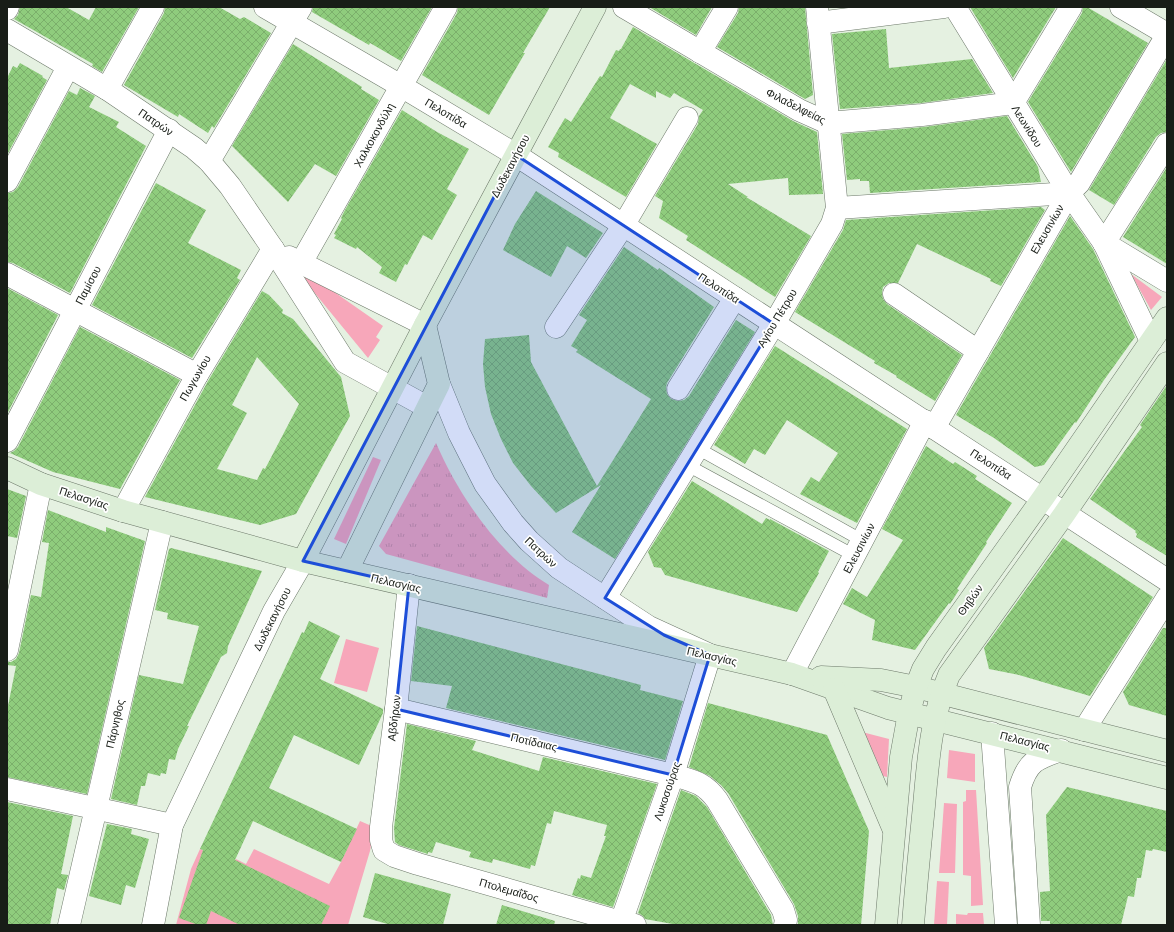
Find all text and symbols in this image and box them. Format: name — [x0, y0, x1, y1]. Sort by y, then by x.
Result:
street label: Φιλαδελφείας — [764, 86, 828, 126]
street label: Πελοπίδα — [423, 96, 470, 130]
street label: Χαλκοκονδύλη — [351, 101, 397, 169]
street label: Λεωνίδου — [1009, 103, 1045, 149]
street label: Πατρών — [136, 106, 176, 138]
street label: Δωδεκανήσου — [488, 133, 532, 199]
street label: Ελευσινίων — [1028, 202, 1066, 256]
street label: Παμίσου — [73, 264, 103, 306]
street label: Πελοπίδα — [696, 270, 742, 306]
street label: Αγίου Πέτρου — [755, 287, 799, 349]
street label: Πωγωνίου — [177, 353, 213, 403]
street label: Πελοπίδα — [968, 446, 1014, 482]
street label: Πελασγίας — [58, 484, 110, 512]
street label: Ελευσινίων — [841, 520, 877, 575]
street label: Πατρών — [523, 534, 560, 570]
street label: Πελασγίας — [370, 571, 422, 595]
street label: Θηβών — [955, 582, 985, 618]
street label: Δωδεκανήσου — [251, 585, 293, 653]
street label: Πελασγίας — [686, 644, 738, 668]
street label: Αβδήρων — [385, 694, 403, 742]
street label: Πάρνηθος — [104, 698, 126, 750]
street label: Πελασγίας — [999, 729, 1051, 753]
street label: Ποτίδαιας — [510, 731, 558, 753]
street label: Λυκοσούρας — [651, 760, 683, 822]
street label: Πτολεμαΐδος — [478, 876, 540, 904]

